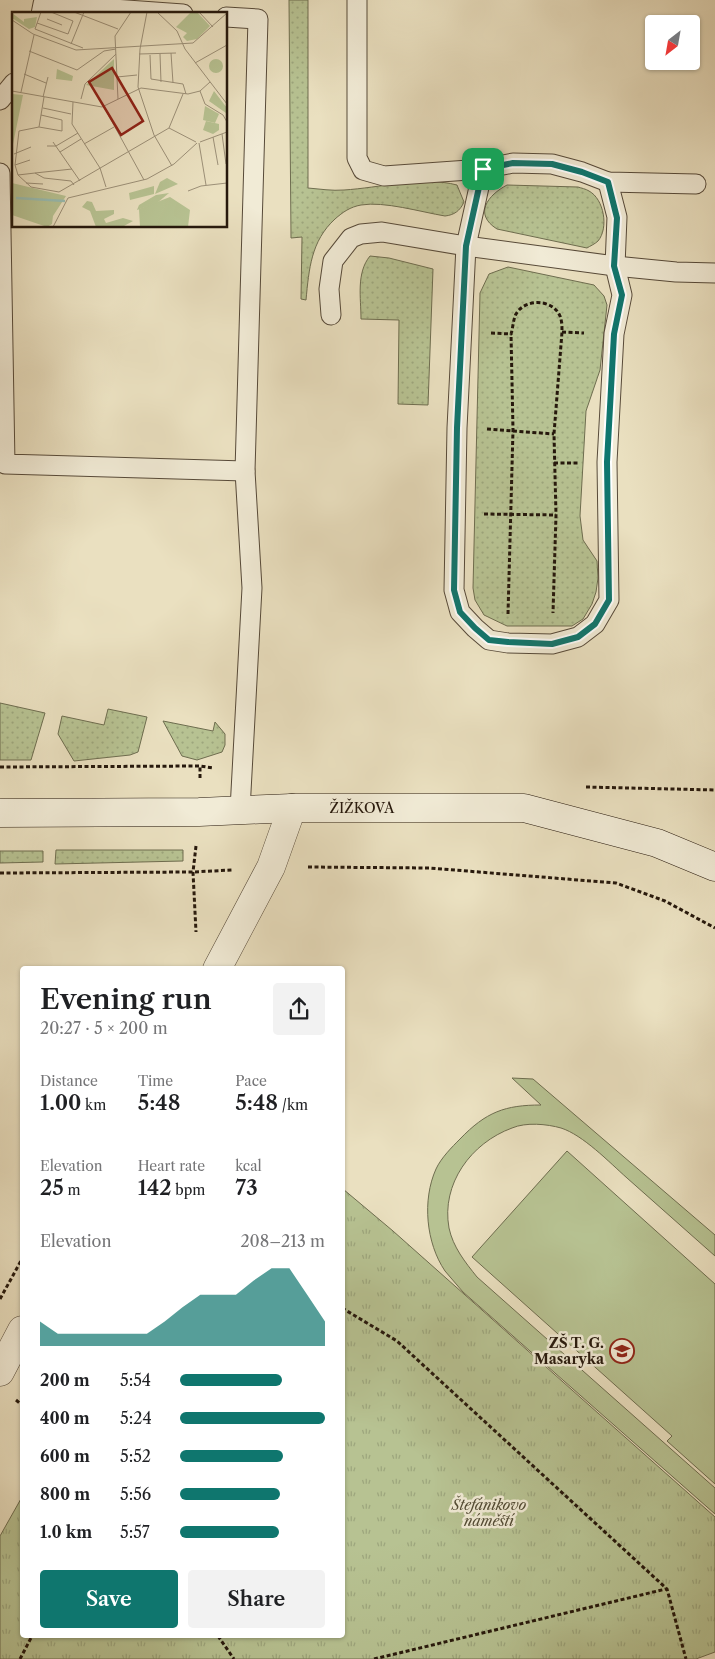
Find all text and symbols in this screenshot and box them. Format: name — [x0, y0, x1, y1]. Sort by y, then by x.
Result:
inset map — [12, 12, 228, 228]
north arrow — [645, 15, 700, 70]
map controls — [645, 15, 700, 70]
pin — [462, 148, 504, 190]
icon: arrive — [469, 155, 497, 183]
street label: ŽIŽKOVA — [330, 798, 395, 817]
text: Evening run — [40, 982, 212, 1016]
button: share — [273, 983, 325, 1035]
text: 20:27 · 5 × 200 m — [40, 1018, 168, 1038]
text: Distance — [40, 1072, 98, 1090]
text: Time — [138, 1072, 173, 1090]
text: Pace — [235, 1072, 267, 1090]
text: 1.00 — [40, 1090, 81, 1115]
text: 5:48 — [138, 1090, 180, 1115]
text: 5:48 — [235, 1090, 278, 1115]
text: km — [81, 1096, 106, 1114]
text: /km — [278, 1096, 308, 1114]
text: Elevation — [40, 1157, 103, 1175]
text: Heart rate — [138, 1157, 205, 1175]
text: kcal — [235, 1157, 262, 1175]
text: 25 — [40, 1175, 64, 1200]
text: 142 — [138, 1175, 172, 1200]
text: 73 — [235, 1175, 258, 1200]
text: m — [64, 1181, 81, 1199]
text: bpm — [172, 1181, 205, 1199]
text: Elevation — [40, 1231, 111, 1251]
text: 208–213 m — [240, 1231, 325, 1251]
place label: ZŠ T. G. Masaryka — [534, 1333, 605, 1368]
school or university icon: ZŠ T. G. Masaryka — [609, 1338, 635, 1364]
text: 200 m — [40, 1370, 90, 1390]
text: 5:54 — [120, 1370, 151, 1390]
text: 400 m — [40, 1408, 90, 1428]
text: 5:24 — [120, 1408, 152, 1428]
text: 600 m — [40, 1446, 90, 1466]
text: 5:52 — [120, 1446, 151, 1466]
text: 800 m — [40, 1484, 90, 1504]
text: 5:56 — [120, 1484, 151, 1504]
park label: Štefánikovo náměstí — [451, 1495, 526, 1530]
text: 1.0 km — [40, 1522, 92, 1542]
text: 5:57 — [120, 1522, 150, 1542]
button: Save — [40, 1570, 178, 1628]
button: Share — [188, 1570, 325, 1628]

